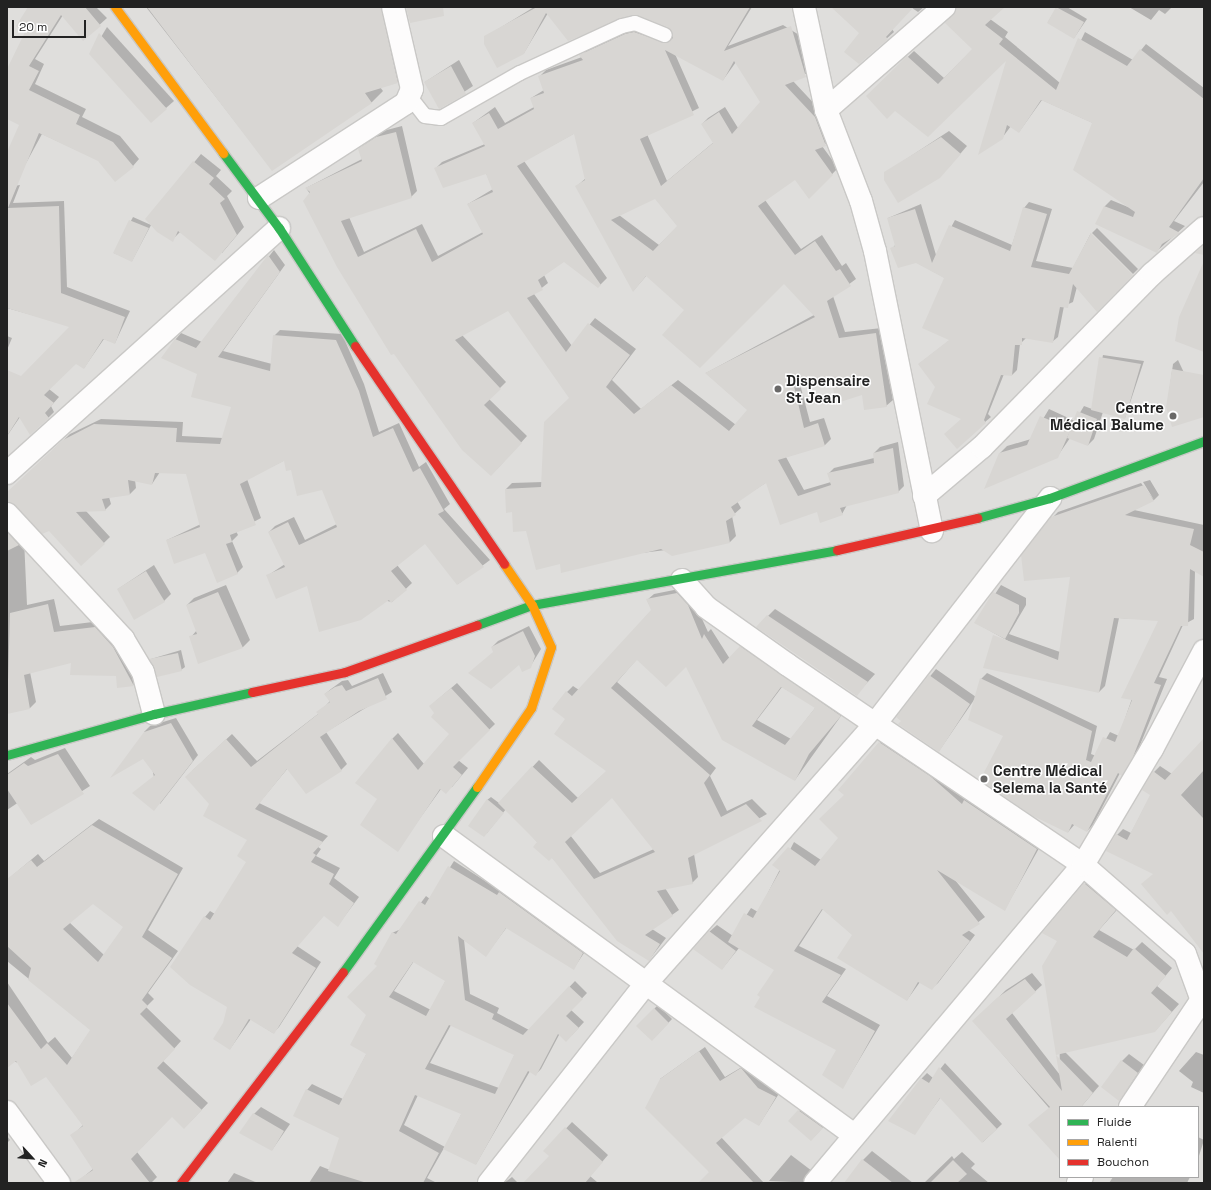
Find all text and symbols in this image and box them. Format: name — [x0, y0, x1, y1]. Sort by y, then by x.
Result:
scale bar — [14, 12, 88, 38]
text: 20 m — [19, 19, 47, 35]
place label: Dispensaire St Jean — [786, 371, 870, 406]
marker: Dispensaire St Jean — [773, 384, 783, 394]
place label: Centre Médical Balume — [1050, 398, 1164, 433]
marker: Centre Médical Balume — [1167, 410, 1179, 422]
place label: Centre Médical Selema la Santé — [993, 761, 1107, 796]
marker: Centre Médical Selema la Santé — [978, 773, 990, 785]
legend — [1059, 1106, 1199, 1178]
text: Fluide — [1097, 1114, 1132, 1130]
text: Ralenti — [1097, 1134, 1137, 1150]
north arrow — [12, 1138, 52, 1178]
text: Bouchon — [1097, 1154, 1149, 1170]
text: N — [35, 1157, 51, 1170]

